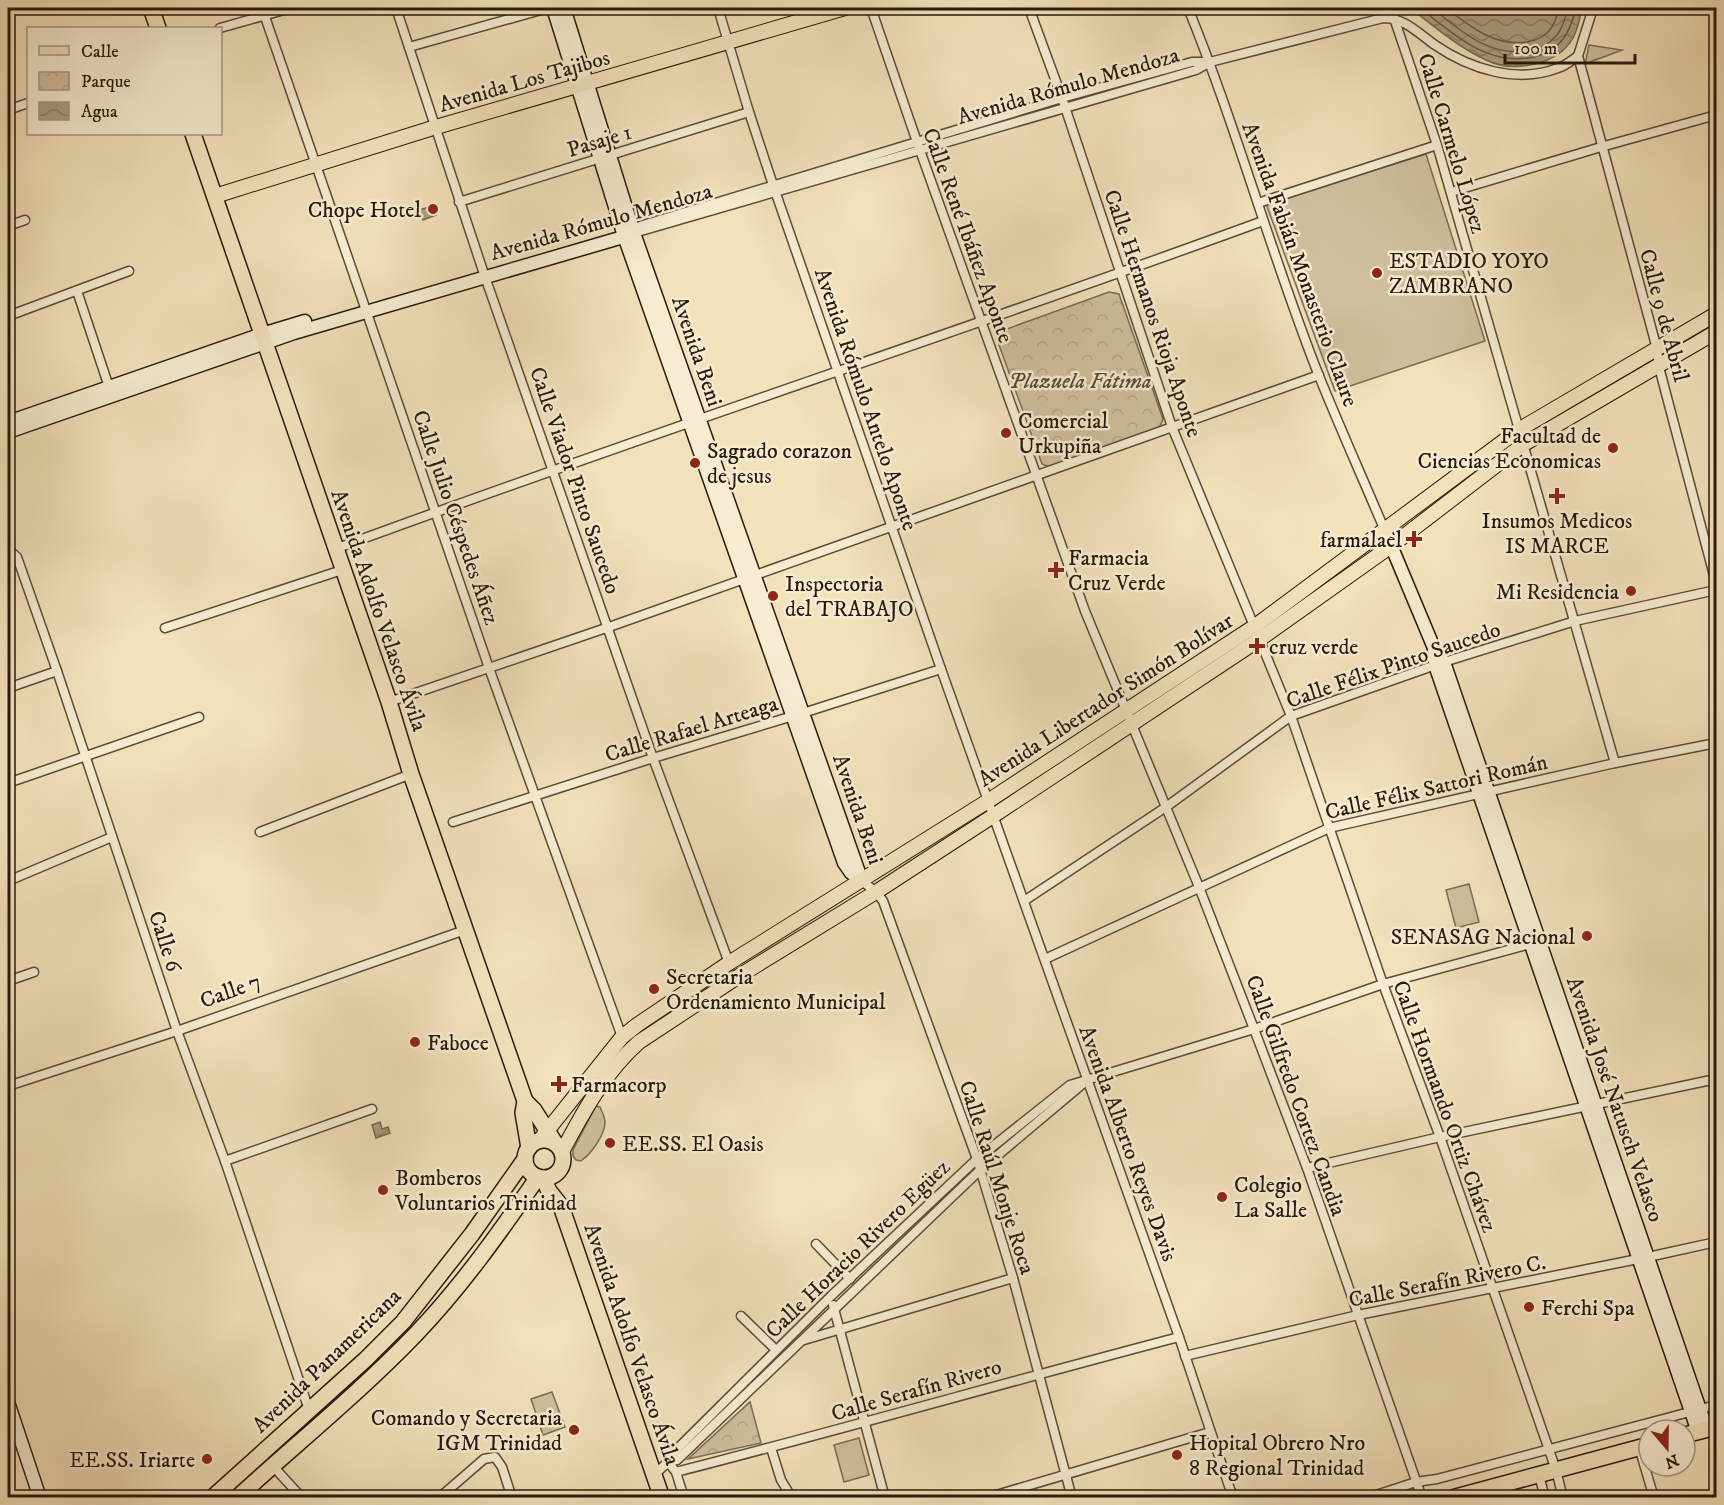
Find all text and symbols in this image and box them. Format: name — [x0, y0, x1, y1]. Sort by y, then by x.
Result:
legend — [27, 27, 222, 135]
scale bar — [1505, 27, 1636, 65]
text: 100 m — [1514, 38, 1557, 60]
text: Calle — [81, 41, 119, 63]
street label: Avenida Rómulo Mendoza — [954, 42, 1183, 131]
street label: Avenida Los Tajibos — [436, 44, 613, 119]
street label: Calle Carmelo López — [1411, 50, 1492, 237]
text: Parque — [81, 71, 131, 93]
text: Agua — [81, 101, 118, 123]
street label: Pasaje 1 — [564, 119, 635, 164]
street label: Avenida Fabián Monasterio Claure — [1235, 119, 1364, 410]
street label: Calle René Ibáñez Aponte — [916, 124, 1019, 347]
street label: Avenida Rómulo Mendoza — [487, 178, 716, 267]
street label: Calle Hermanos Rioja Aponte — [1097, 186, 1208, 441]
place label: Chope Hotel — [308, 197, 421, 224]
marker: Chope Hotel — [426, 202, 440, 216]
street label: Calle 9 de Abril — [1633, 246, 1694, 385]
place label: ESTADIO YOYO ZAMBRANO — [1389, 248, 1549, 300]
street label: Avenida Rómulo Antelo Aponte — [808, 265, 923, 534]
marker: ESTADIO YOYO ZAMBRANO — [1370, 266, 1384, 280]
street label: Avenida Beni — [665, 293, 728, 410]
street label: Calle Viador Pinto Saucedo — [523, 363, 626, 598]
park label: Plazuela Fátima — [1008, 368, 1152, 395]
street label: Calle Julio Céspedes Áñez — [406, 406, 506, 629]
place label: Comercial Urkupiña — [1018, 408, 1108, 460]
place label: Facultad de Ciencias Economicas — [1417, 423, 1601, 475]
marker: Comercial Urkupiña — [999, 426, 1013, 440]
place label: Sagrado corazon de jesus — [707, 438, 852, 490]
marker: Facultad de Ciencias Economicas — [1606, 441, 1620, 455]
marker: Sagrado corazon de jesus — [688, 456, 702, 470]
street label: Avenida Adolfo Velasco Ávila — [324, 486, 434, 736]
marker: Insumos Medicos IS MARCE — [1548, 487, 1566, 505]
place label: Insumos Medicos IS MARCE — [1482, 508, 1632, 560]
place label: farmalael — [1320, 527, 1402, 554]
marker: farmalael — [1407, 532, 1421, 546]
place label: Farmacia Cruz Verde — [1068, 545, 1166, 597]
marker: Farmacia Cruz Verde — [1049, 563, 1063, 577]
place label: Inspectoria del TRABAJO — [785, 571, 914, 623]
place label: Mi Residencia — [1496, 579, 1620, 606]
marker: Mi Residencia — [1624, 584, 1638, 598]
marker: Inspectoria del TRABAJO — [766, 589, 780, 603]
street label: Avenida Libertador Simón Bolívar — [973, 607, 1239, 793]
street label: Calle Félix Pinto Saucedo — [1283, 616, 1504, 715]
place label: cruz verde — [1269, 634, 1358, 661]
marker: cruz verde — [1250, 639, 1264, 653]
street label: Calle Rafael Arteaga — [602, 690, 782, 769]
street label: Calle Félix Sattori Román — [1322, 749, 1551, 826]
street label: Avenida Beni — [826, 751, 889, 868]
street label: Calle 6 — [142, 908, 188, 977]
place label: SENASAG Nacional — [1391, 924, 1575, 951]
marker: SENASAG Nacional — [1580, 929, 1594, 943]
place label: Secretaria Ordenamiento Municipal — [666, 964, 886, 1016]
street label: Calle 7 — [197, 968, 265, 1015]
street label: Calle Gilfredo Cortez Candia — [1239, 971, 1352, 1220]
street label: Avenida José Natusch Velasco — [1560, 973, 1669, 1226]
street label: Calle Hormando Ortiz Chávez — [1386, 977, 1503, 1237]
marker: Secretaria Ordenamiento Municipal — [647, 982, 661, 996]
street label: Avenida Alberto Reyes Davis — [1072, 1022, 1183, 1265]
place label: Faboce — [427, 1030, 489, 1057]
marker: Faboce — [408, 1035, 422, 1049]
place label: Farmacorp — [571, 1072, 667, 1099]
marker: Farmacorp — [552, 1077, 566, 1091]
street label: Calle Raúl Monje Roca — [953, 1077, 1041, 1278]
place label: EE.SS. El Oasis — [622, 1131, 764, 1158]
marker: EE.SS. El Oasis — [603, 1136, 617, 1150]
street label: Calle Horacio Rivero Egüez — [760, 1154, 956, 1344]
place label: Bomberos Voluntarios Trinidad — [394, 1165, 577, 1217]
place label: Colegio La Salle — [1234, 1172, 1307, 1224]
marker: Bomberos Voluntarios Trinidad — [376, 1183, 390, 1197]
marker: Colegio La Salle — [1215, 1190, 1229, 1204]
street label: Avenida Adolfo Velasco Ávila — [577, 1220, 687, 1470]
street label: Calle Serafín Rivero C. — [1346, 1249, 1548, 1314]
street label: Avenida Panamericana — [247, 1283, 408, 1439]
place label: Ferchi Spa — [1541, 1295, 1635, 1322]
marker: Ferchi Spa — [1522, 1300, 1536, 1314]
street label: Calle Serafín Rivero — [828, 1353, 1005, 1428]
place label: Comando y Secretaria IGM Trinidad — [371, 1405, 563, 1457]
north arrow — [1637, 1418, 1697, 1478]
marker: Comando y Secretaria IGM Trinidad — [567, 1423, 581, 1437]
place label: Hopital Obrero Nro 8 Regional Trinidad — [1189, 1430, 1365, 1482]
place label: EE.SS. Iriarte — [69, 1447, 195, 1474]
marker: Hopital Obrero Nro 8 Regional Trinidad — [1170, 1448, 1184, 1462]
text: N — [1662, 1450, 1681, 1473]
marker: EE.SS. Iriarte — [200, 1452, 214, 1466]

